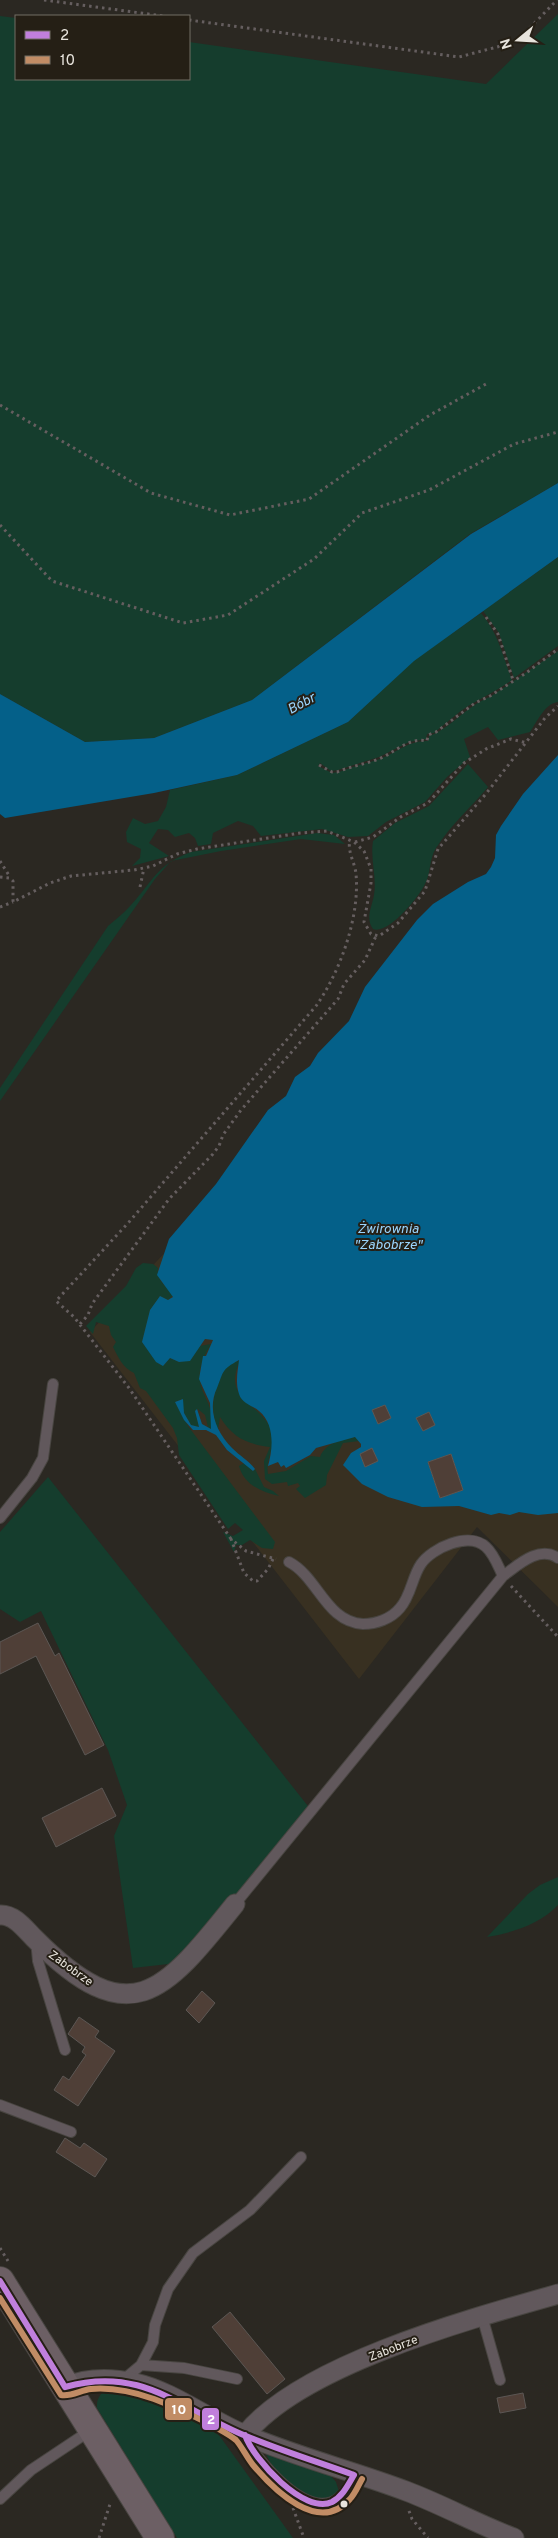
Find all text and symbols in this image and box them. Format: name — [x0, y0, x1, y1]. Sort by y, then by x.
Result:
legend — [15, 15, 190, 80]
north arrow — [493, 15, 543, 65]
text: 2 — [60, 27, 69, 46]
text: N — [497, 36, 517, 51]
text: 10 — [60, 52, 75, 71]
water label: Bóbr — [285, 689, 320, 719]
water label: Żwirownia "Zabobrze" — [354, 1220, 424, 1254]
street label: Zabobrze — [45, 1947, 96, 1990]
street label: Zabobrze — [367, 2332, 420, 2366]
line badge: 10 — [164, 2397, 193, 2421]
text: 10 — [172, 2402, 186, 2419]
line badge: 2 — [201, 2407, 220, 2431]
text: 2 — [207, 2412, 215, 2429]
unlabelled marker — [339, 2499, 349, 2509]

